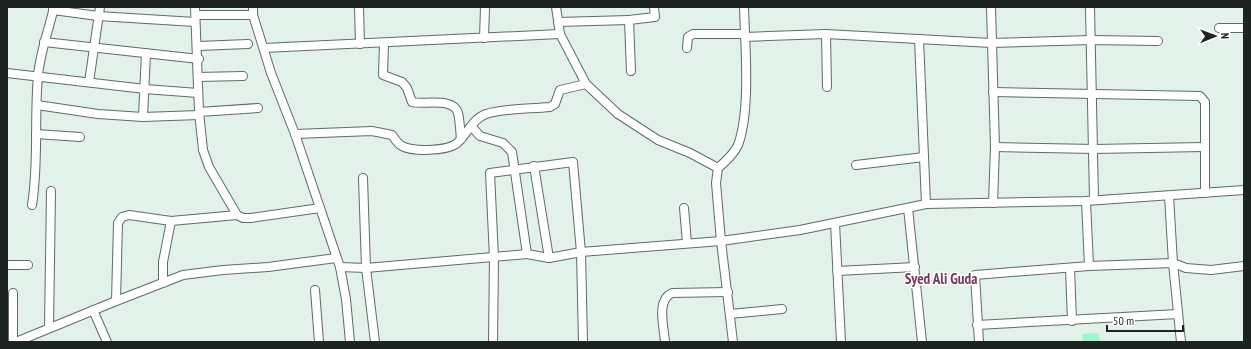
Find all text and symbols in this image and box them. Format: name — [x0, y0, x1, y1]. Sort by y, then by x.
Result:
north arrow — [1195, 16, 1235, 56]
text: N — [1218, 33, 1232, 39]
district label: Syed Ali Guda — [905, 269, 977, 288]
scale bar — [1107, 307, 1183, 333]
text: 50 m — [1113, 313, 1134, 328]

